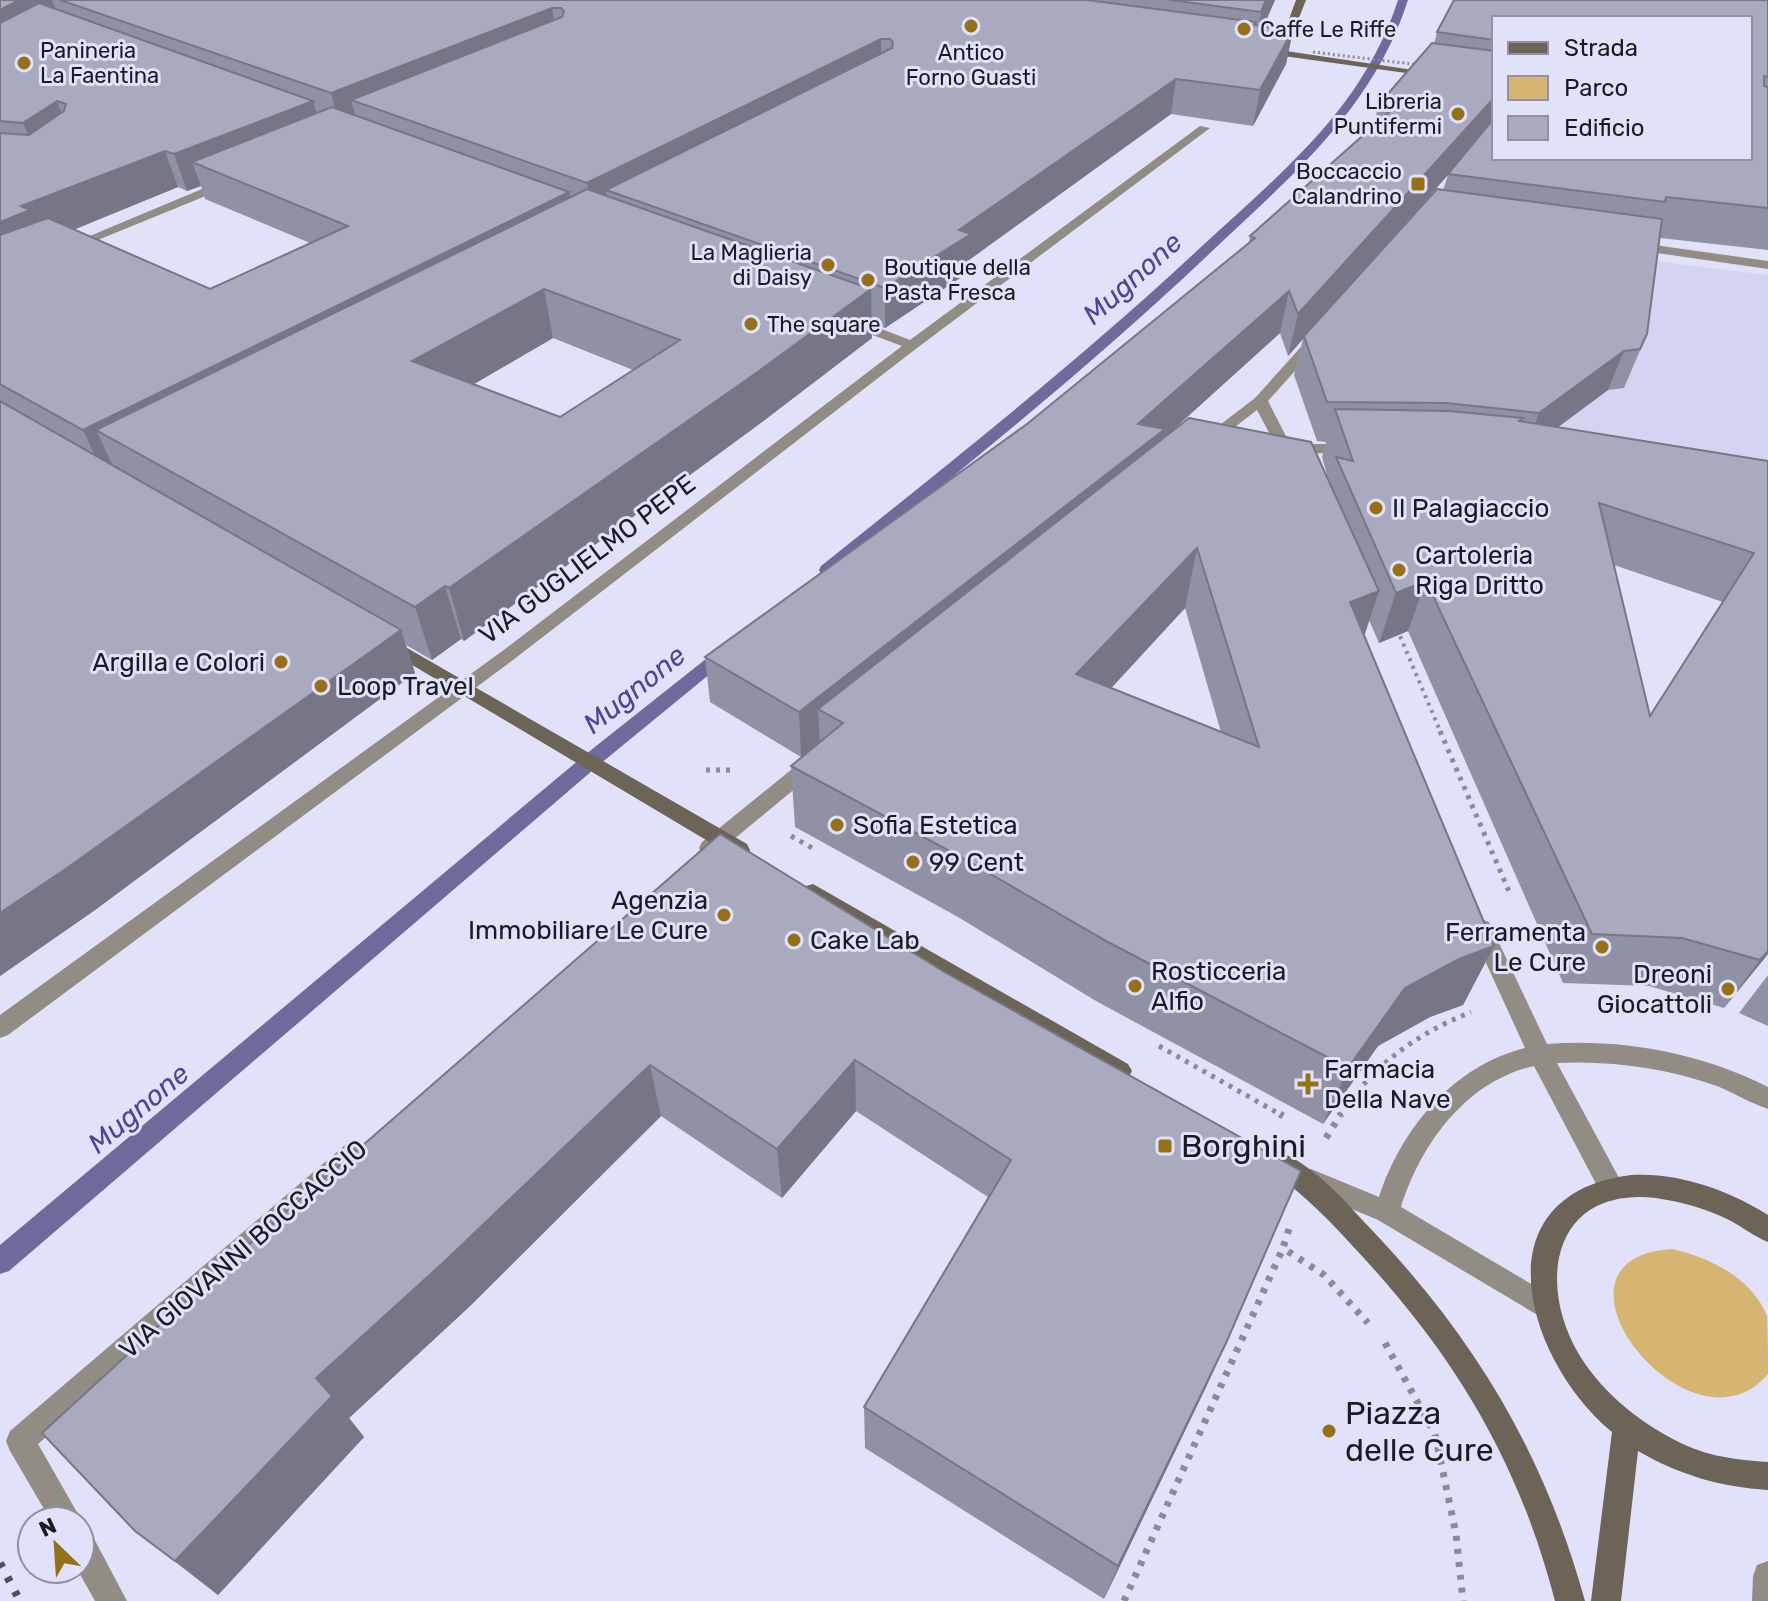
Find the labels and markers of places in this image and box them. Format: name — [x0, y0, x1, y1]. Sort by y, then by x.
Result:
place label: Caffe Le Riffe — [1260, 16, 1396, 43]
marker: Antico Forno Guasti — [962, 17, 980, 35]
marker: Caffe Le Riffe — [1235, 20, 1253, 38]
place label: Panineria La Faentina — [40, 37, 159, 89]
place label: Antico Forno Guasti — [906, 39, 1036, 91]
marker: Panineria La Faentina — [15, 54, 33, 72]
place label: Libreria Puntifermi — [1334, 88, 1442, 140]
marker: Libreria Puntifermi — [1449, 105, 1467, 123]
place label: Boccaccio Calandrino — [1292, 158, 1402, 210]
marker: Boccaccio Calandrino — [1409, 175, 1427, 193]
place label: La Maglieria di Daisy — [691, 239, 812, 291]
place label: Boutique della Pasta Fresca — [884, 254, 1031, 306]
marker: La Maglieria di Daisy — [819, 256, 837, 274]
marker: Boutique della Pasta Fresca — [859, 271, 877, 289]
place label: The square — [767, 311, 881, 338]
marker: The square — [742, 315, 760, 333]
place label: Il Palagiaccio — [1392, 493, 1549, 524]
marker: Il Palagiaccio — [1367, 499, 1385, 517]
place label: Cartoleria Riga Dritto — [1415, 540, 1544, 601]
marker: Cartoleria Riga Dritto — [1390, 561, 1408, 579]
place label: Argilla e Colori — [92, 647, 265, 678]
marker: Argilla e Colori — [272, 653, 290, 671]
place label: Loop Travel — [337, 671, 474, 702]
marker: Loop Travel — [312, 677, 330, 695]
place label: Sofia Estetica — [853, 810, 1018, 841]
marker: Sofia Estetica — [828, 816, 846, 834]
place label: 99 Cent — [929, 847, 1024, 878]
marker: 99 Cent — [904, 853, 922, 871]
place label: Agenzia Immobiliare Le Cure — [468, 885, 708, 946]
marker: Agenzia Immobiliare Le Cure — [715, 906, 733, 924]
place label: Ferramenta Le Cure — [1445, 917, 1586, 978]
place label: Cake Lab — [810, 925, 920, 956]
marker: Cake Lab — [785, 931, 803, 949]
marker: Ferramenta Le Cure — [1593, 938, 1611, 956]
place label: Rosticceria Alfio — [1151, 956, 1286, 1017]
place label: Dreoni Giocattoli — [1597, 959, 1712, 1020]
marker: Rosticceria Alfio — [1126, 977, 1144, 995]
marker: Dreoni Giocattoli — [1719, 980, 1737, 998]
place label: Farmacia Della Nave — [1324, 1054, 1450, 1115]
marker: Farmacia Della Nave — [1299, 1075, 1317, 1093]
place label: Borghini — [1181, 1127, 1306, 1165]
marker: Borghini — [1156, 1137, 1174, 1155]
place label: Piazza delle Cure — [1345, 1394, 1494, 1469]
marker: Piazza delle Cure — [1320, 1422, 1338, 1440]

